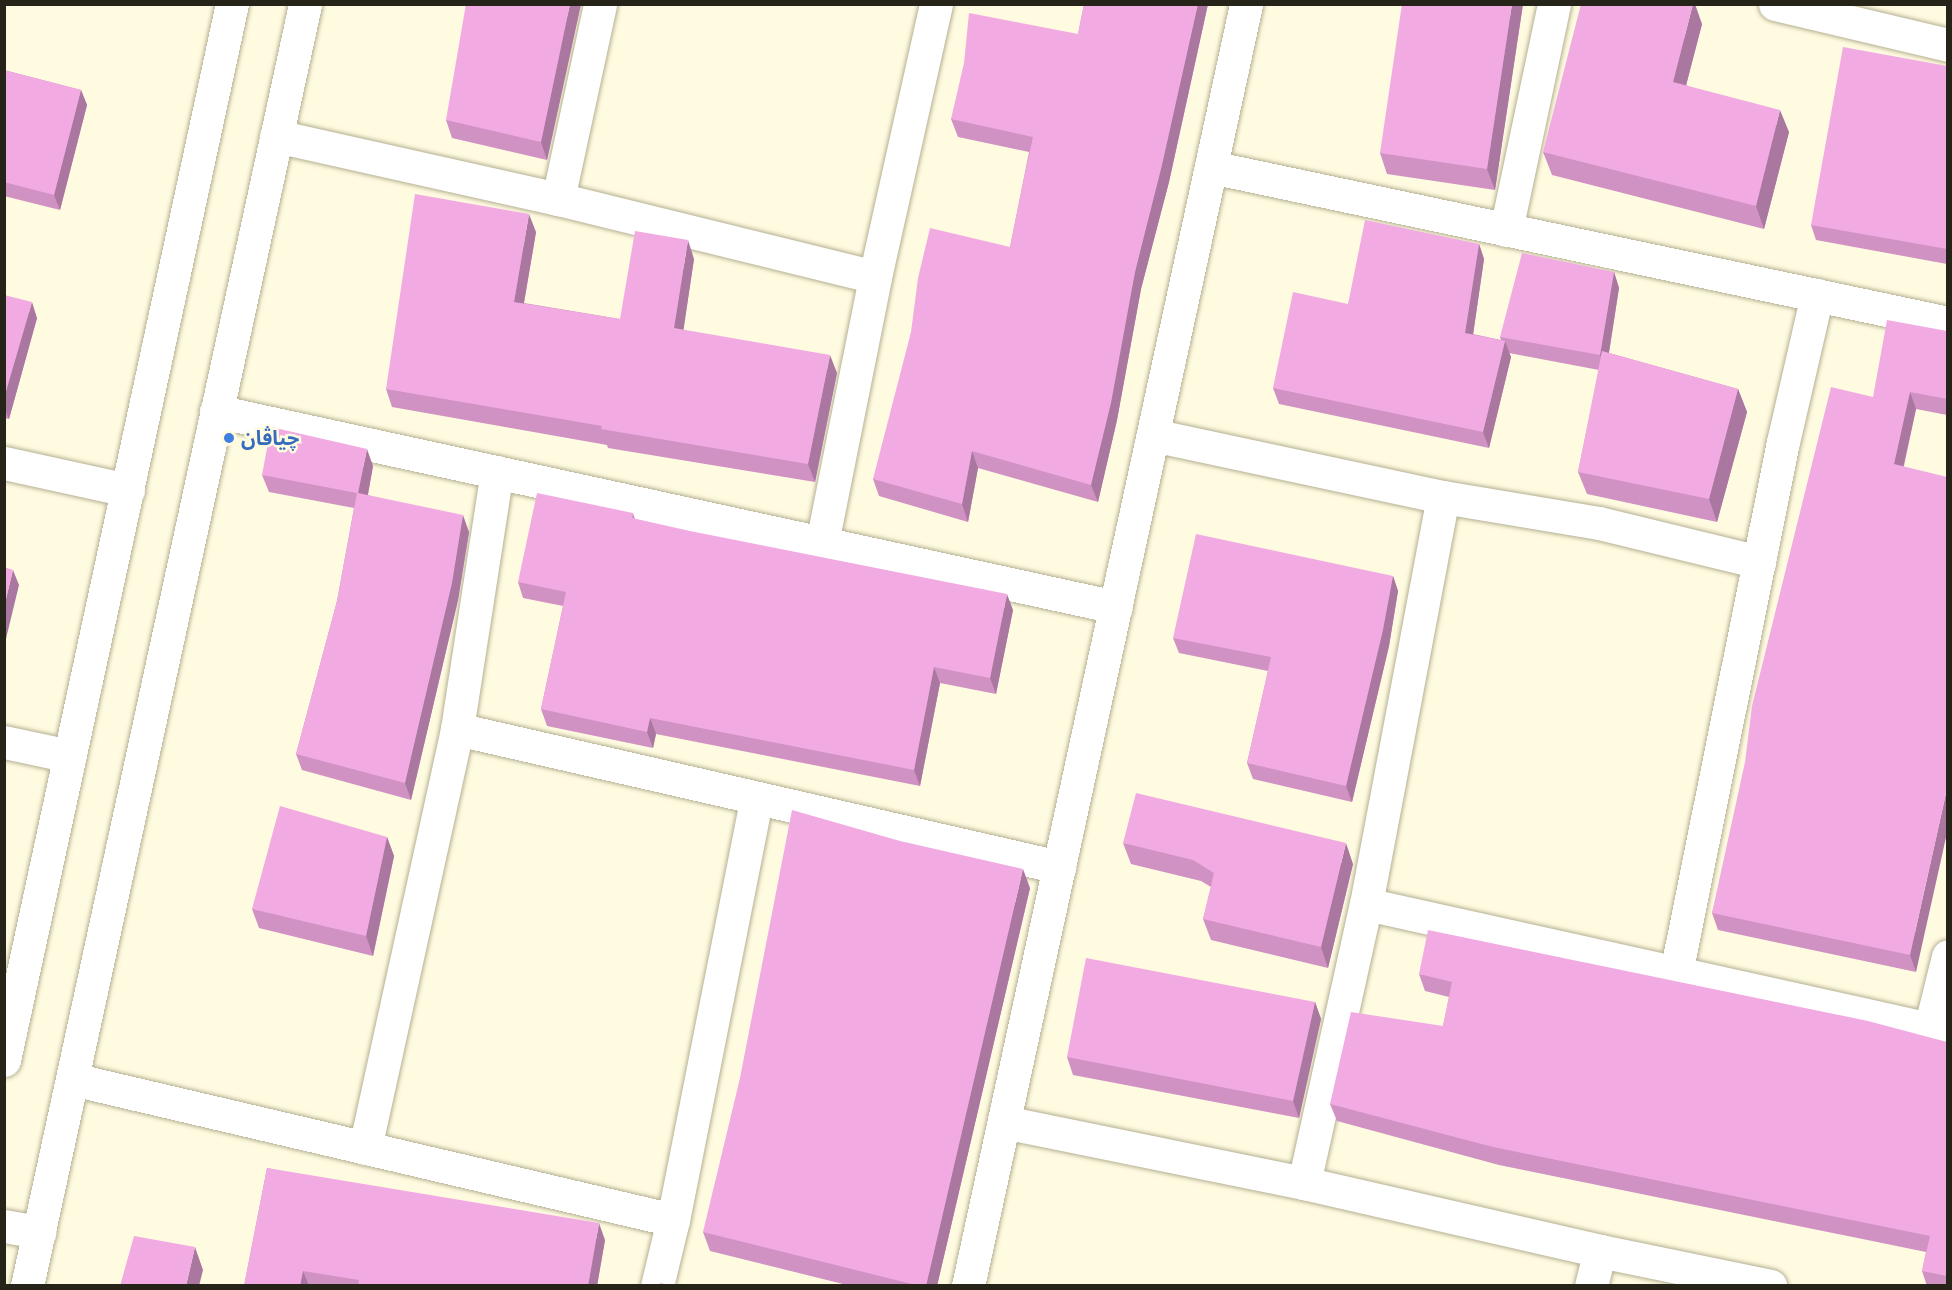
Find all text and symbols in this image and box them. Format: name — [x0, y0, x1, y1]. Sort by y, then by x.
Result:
place label: چياڤان — [241, 426, 299, 450]
marker: چياڤان — [222, 431, 236, 445]

